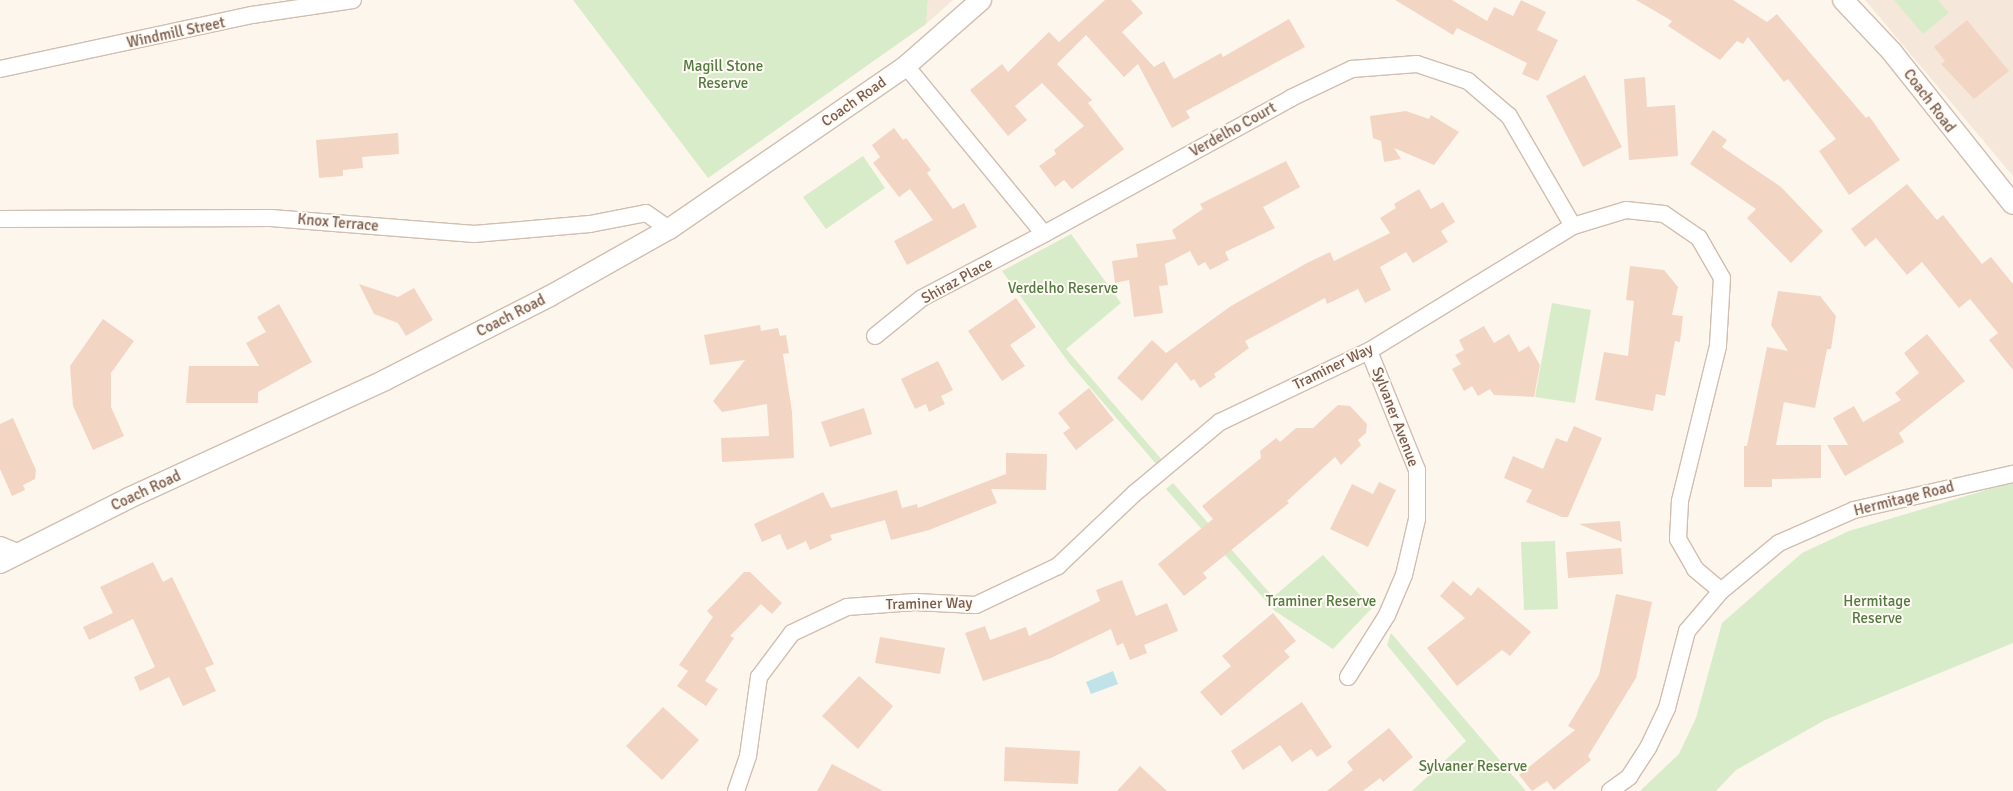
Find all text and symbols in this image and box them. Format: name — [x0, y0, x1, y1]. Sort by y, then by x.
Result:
street label: Windmill Street — [125, 14, 227, 52]
park label: Magill Stone Reserve — [683, 57, 763, 92]
street label: Coach Road — [1899, 66, 1959, 136]
street label: Coach Road — [818, 73, 890, 131]
street label: Verdelho Court — [1187, 99, 1279, 161]
street label: Knox Terrace — [297, 210, 379, 236]
street label: Shiraz Place — [918, 254, 996, 308]
park label: Verdelho Reserve — [1008, 280, 1118, 298]
street label: Coach Road — [474, 291, 548, 341]
street label: Traminer Way — [1290, 340, 1376, 394]
street label: Sylvaner Avenue — [1368, 365, 1422, 469]
street label: Coach Road — [108, 467, 184, 515]
street label: Hermitage Road — [1852, 478, 1956, 520]
park label: Hermitage Reserve — [1843, 592, 1911, 627]
park label: Traminer Reserve — [1266, 593, 1376, 611]
street label: Traminer Way — [885, 594, 973, 614]
park label: Sylvaner Reserve — [1419, 758, 1527, 776]

